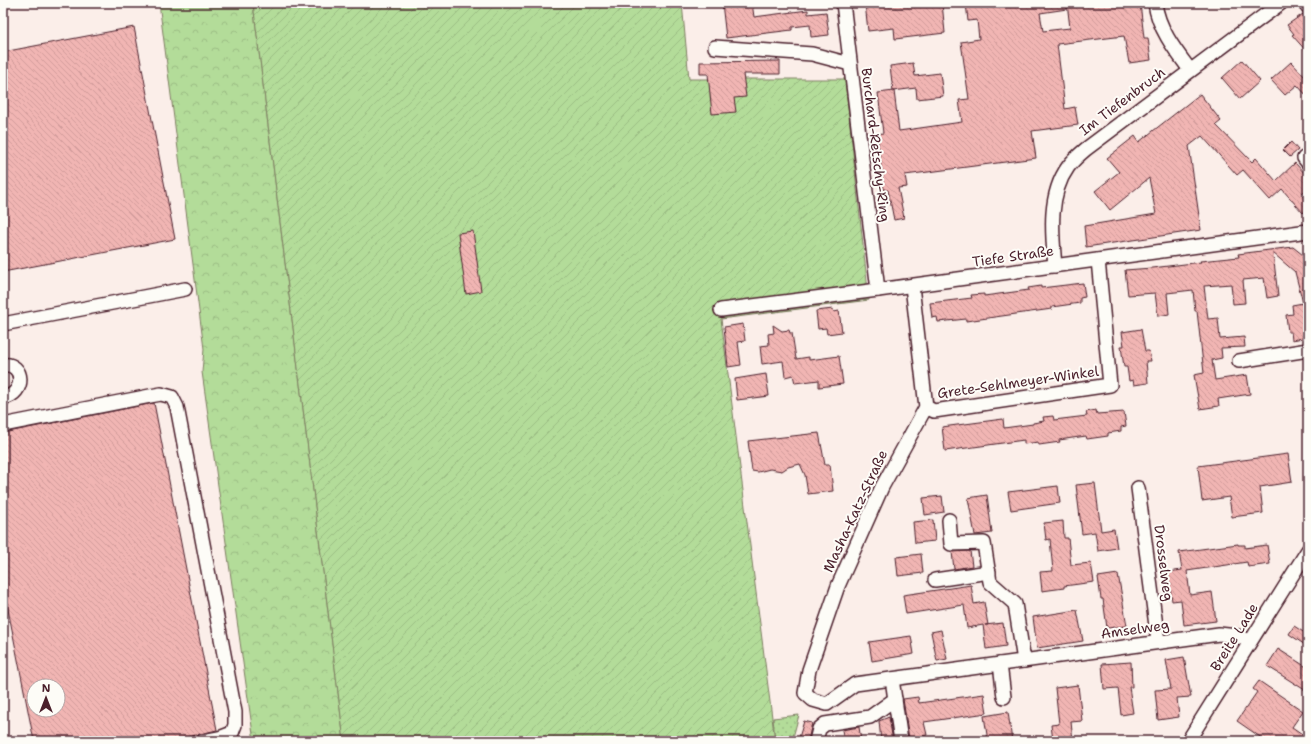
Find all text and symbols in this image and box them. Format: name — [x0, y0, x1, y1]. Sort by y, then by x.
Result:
street label: Im Tiefenbruch — [1075, 63, 1169, 139]
street label: Burchard-Retschy-Ring — [858, 67, 894, 223]
street label: Tiefe Straße — [971, 241, 1055, 271]
street label: Grete-Sehlmeyer-Winkel — [936, 362, 1101, 402]
street label: Masha-Katz-Straße — [819, 447, 891, 575]
street label: Drosselweg — [1150, 524, 1178, 602]
street label: Breite Lade — [1206, 600, 1262, 674]
street label: Amselweg — [1100, 615, 1170, 643]
north arrow — [26, 678, 66, 718]
text: N — [42, 681, 51, 696]

